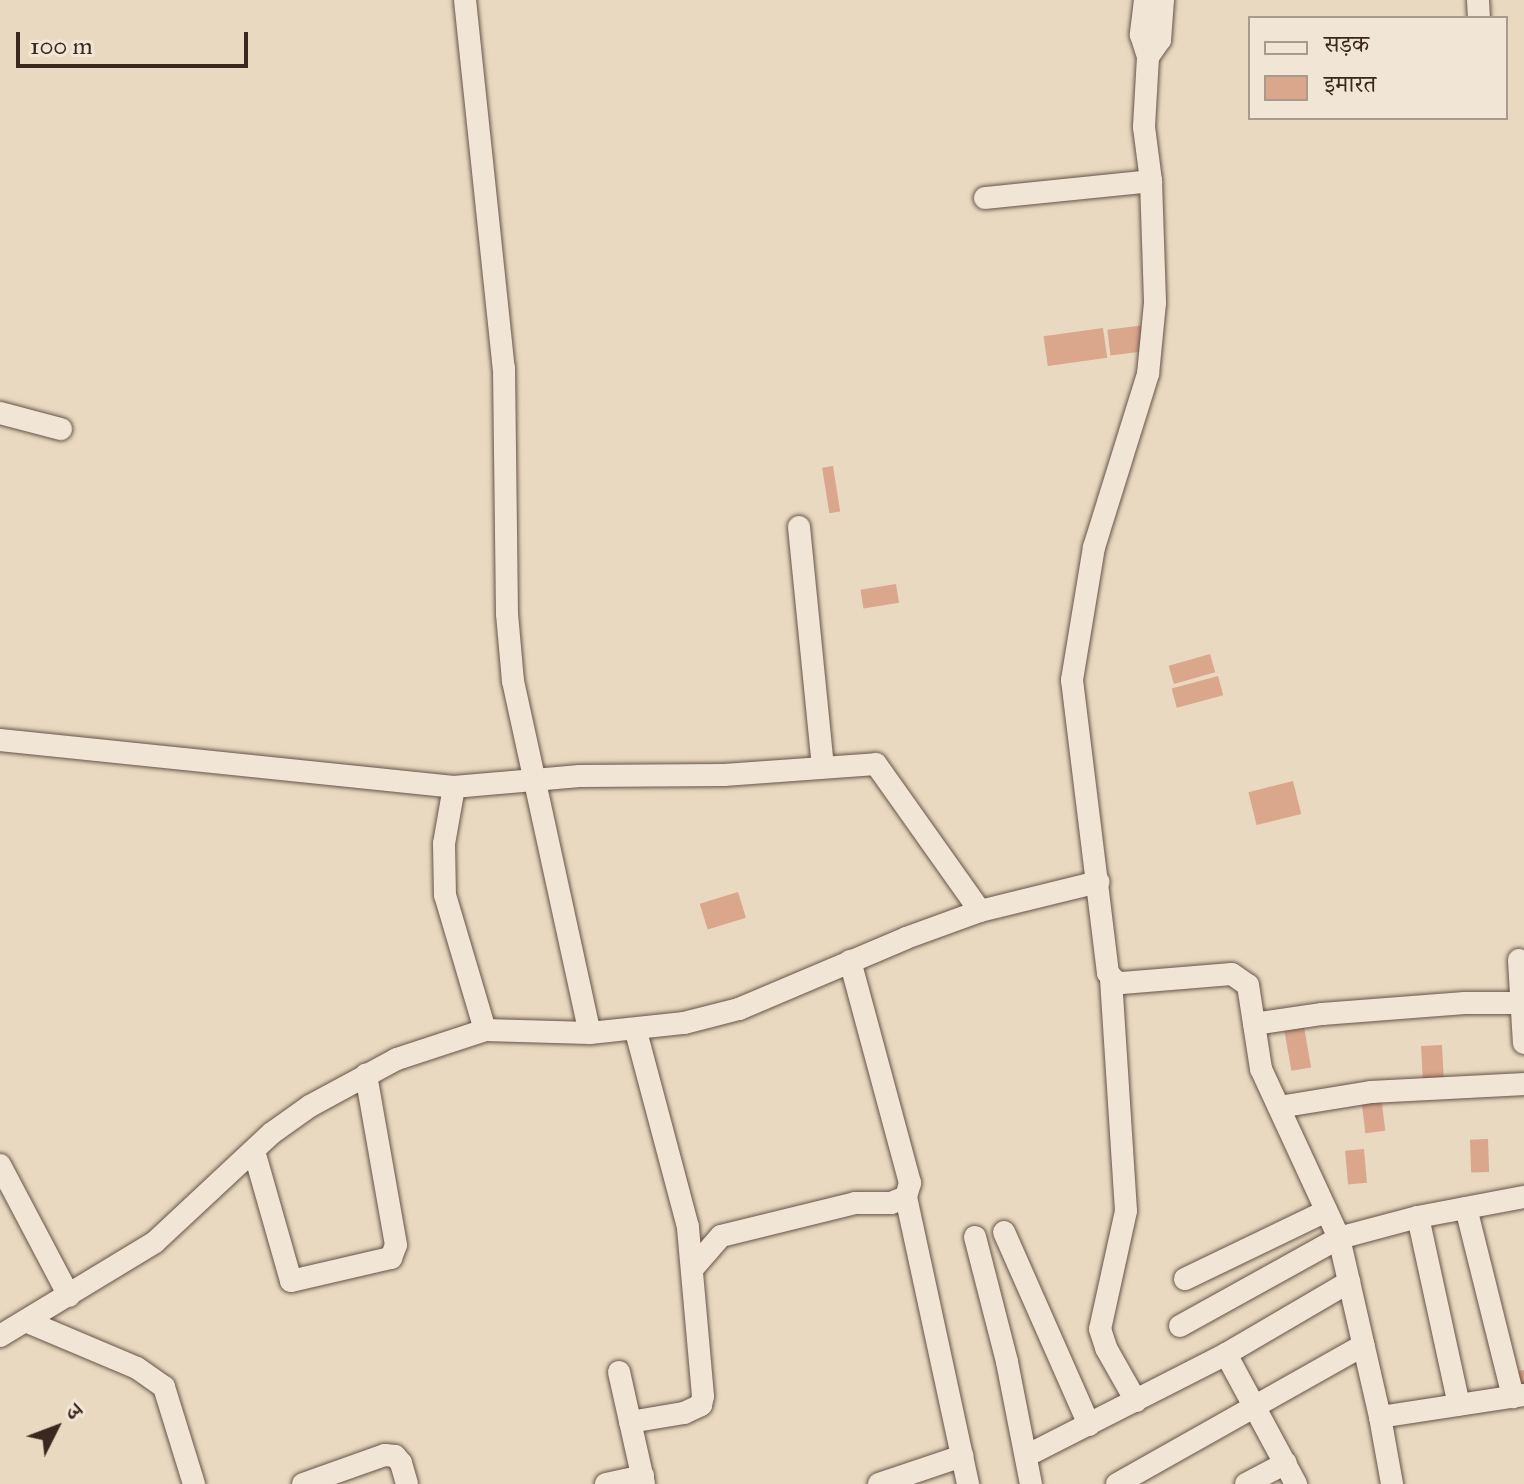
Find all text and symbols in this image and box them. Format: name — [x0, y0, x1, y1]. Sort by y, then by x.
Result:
scale bar — [20, 16, 252, 66]
legend — [1248, 16, 1508, 120]
text: सड़क — [1324, 29, 1369, 59]
text: 100 m — [30, 31, 93, 61]
text: इमारत — [1324, 69, 1376, 99]
north arrow — [16, 1388, 96, 1468]
text: उ — [60, 1398, 88, 1425]

